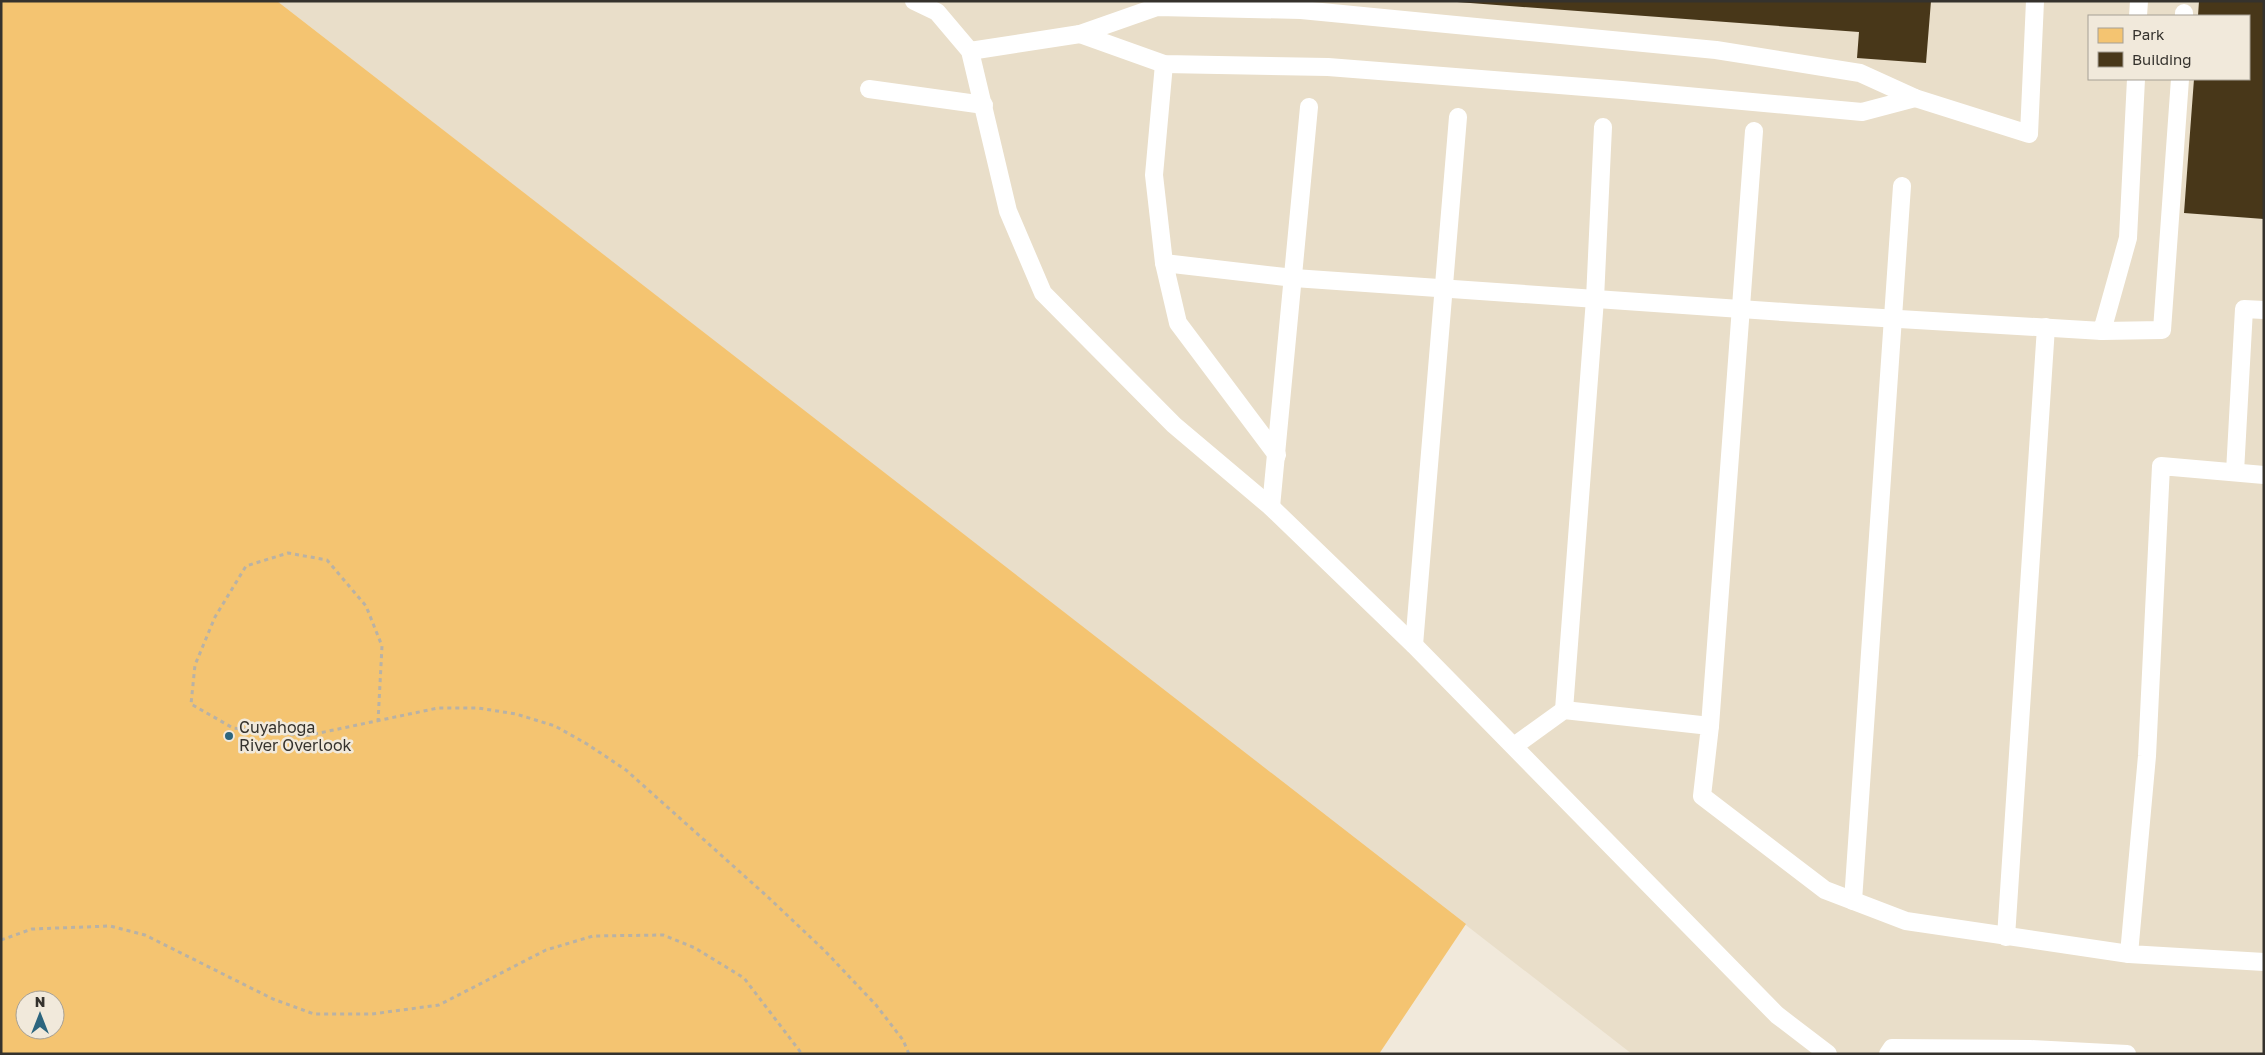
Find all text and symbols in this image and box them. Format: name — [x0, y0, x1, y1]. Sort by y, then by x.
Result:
legend — [2088, 15, 2250, 80]
text: Park — [2132, 25, 2165, 43]
text: Building — [2132, 50, 2192, 68]
place label: Cuyahoga River Overlook — [239, 717, 352, 755]
marker: Cuyahoga River Overlook — [223, 730, 235, 742]
north arrow — [15, 990, 65, 1040]
text: N — [35, 993, 45, 1010]

